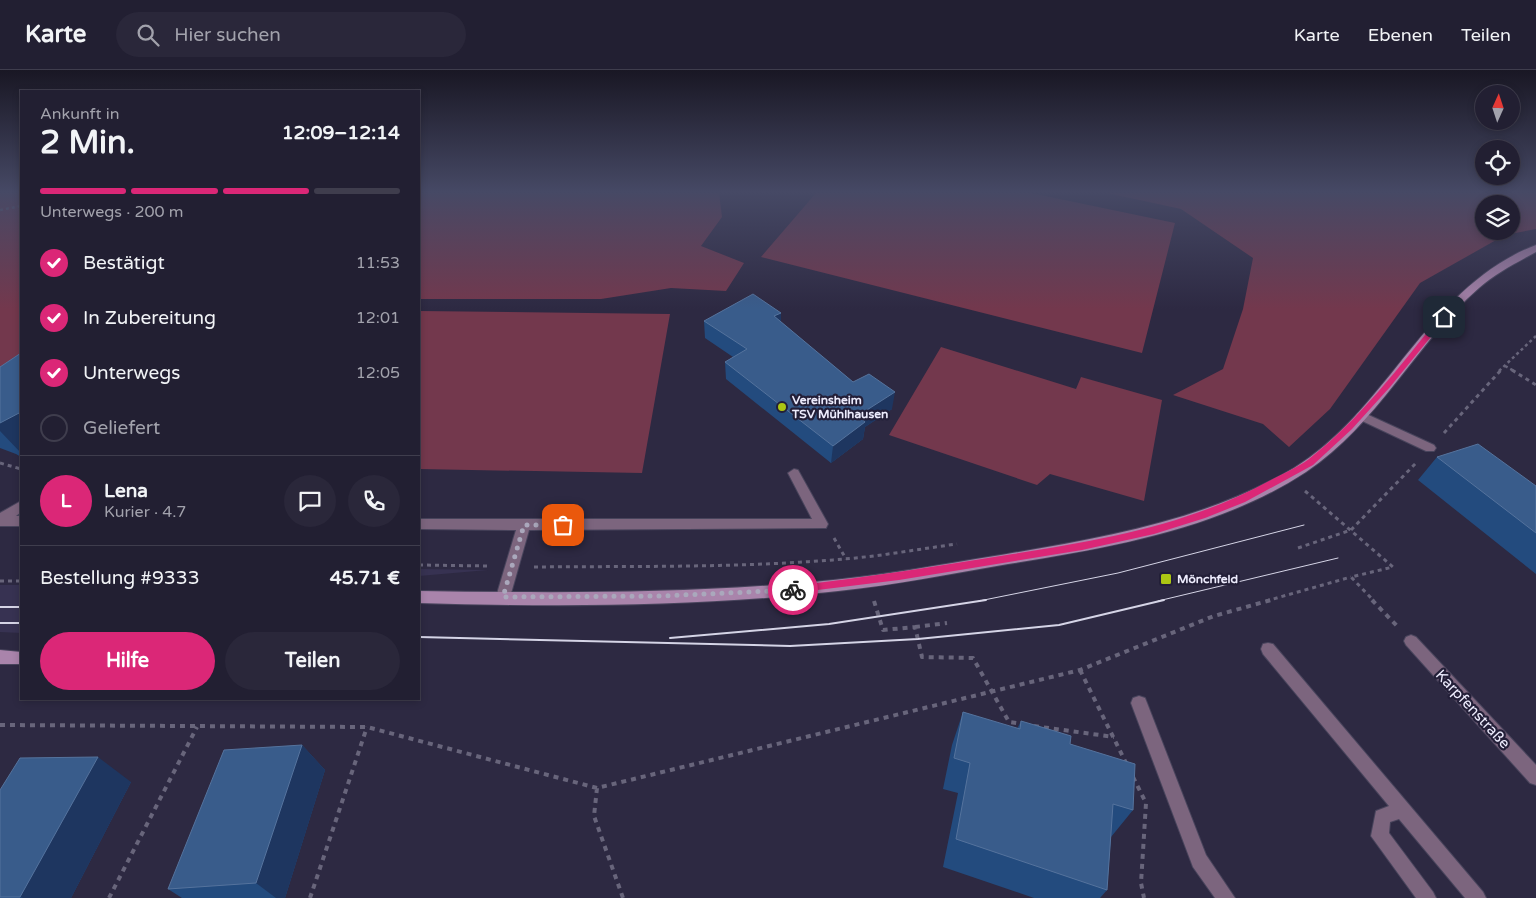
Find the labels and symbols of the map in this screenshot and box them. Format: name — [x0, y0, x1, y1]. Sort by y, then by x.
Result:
north arrow — [1475, 85, 1520, 130]
pin — [1423, 296, 1465, 338]
place label: Vereinsheim TSV Mühlhausen — [791, 393, 888, 421]
marker: Vereinsheim TSV Mühlhausen — [776, 401, 788, 413]
pin — [542, 504, 584, 546]
courier — [768, 565, 818, 615]
marker: Mönchfeld — [1159, 572, 1173, 586]
place label: Mönchfeld — [1177, 572, 1238, 586]
street label: Karpfenstraße — [1432, 666, 1514, 752]

